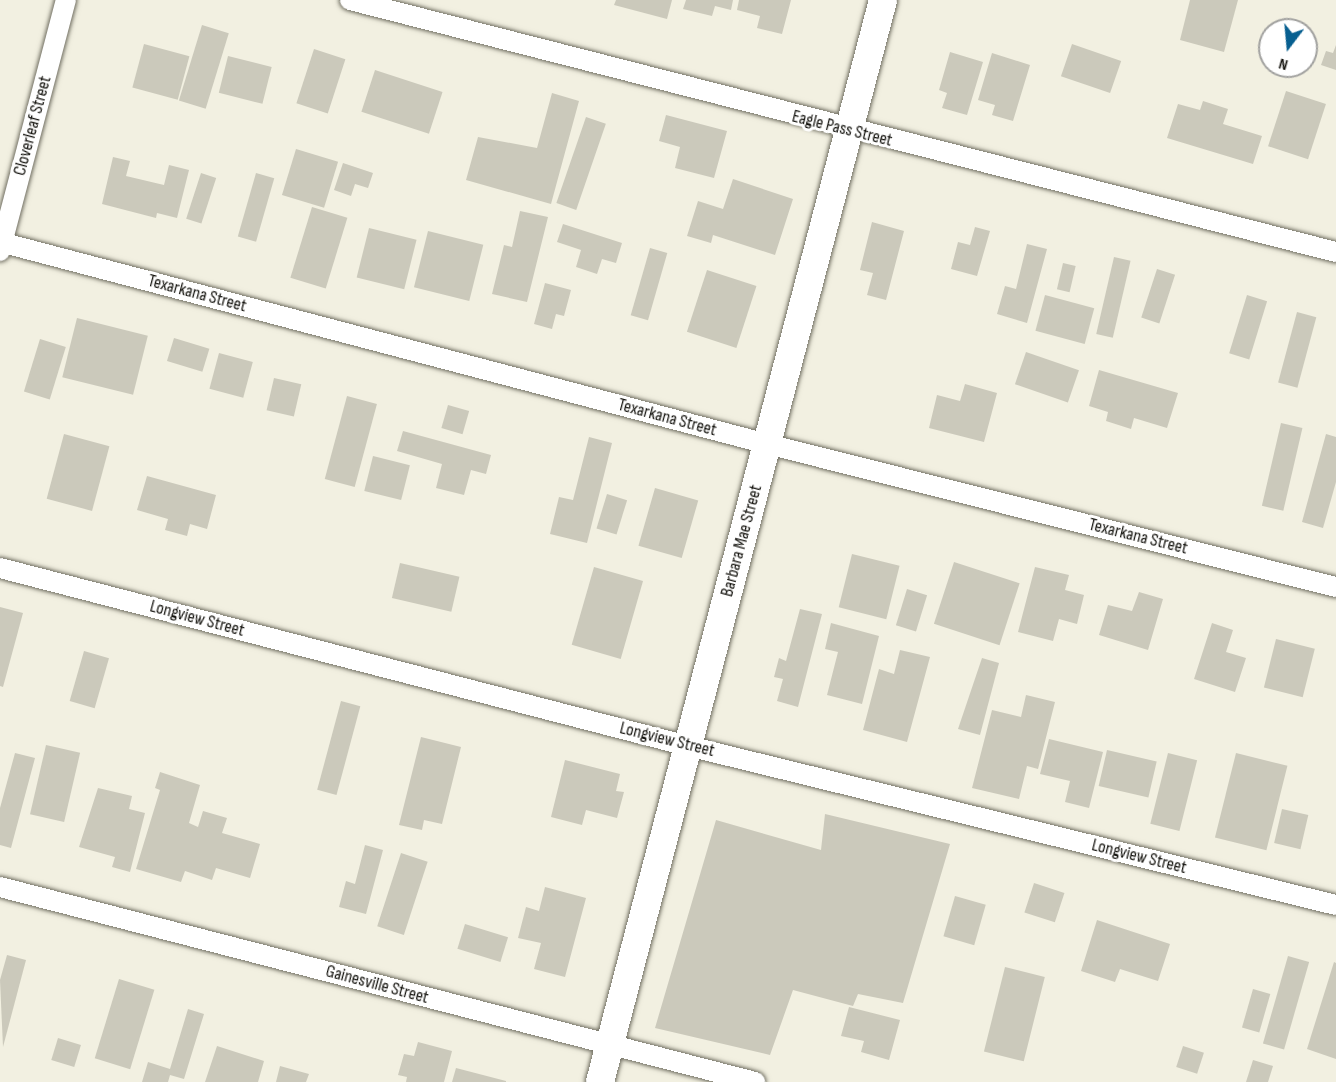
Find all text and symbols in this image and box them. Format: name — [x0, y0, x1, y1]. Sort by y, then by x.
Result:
north arrow — [1258, 18, 1318, 78]
text: N — [1277, 54, 1290, 74]
street label: Cloverleaf Street — [9, 74, 57, 178]
street label: Eagle Pass Street — [790, 106, 894, 152]
street label: Texarkana Street — [145, 270, 249, 318]
street label: Texarkana Street — [615, 394, 719, 442]
street label: Barbara Mae Street — [717, 483, 767, 599]
street label: Texarkana Street — [1086, 514, 1190, 560]
street label: Longview Street — [147, 596, 247, 642]
street label: Longview Street — [617, 718, 717, 762]
street label: Longview Street — [1089, 835, 1189, 879]
street label: Gainesville Street — [323, 961, 431, 1009]

